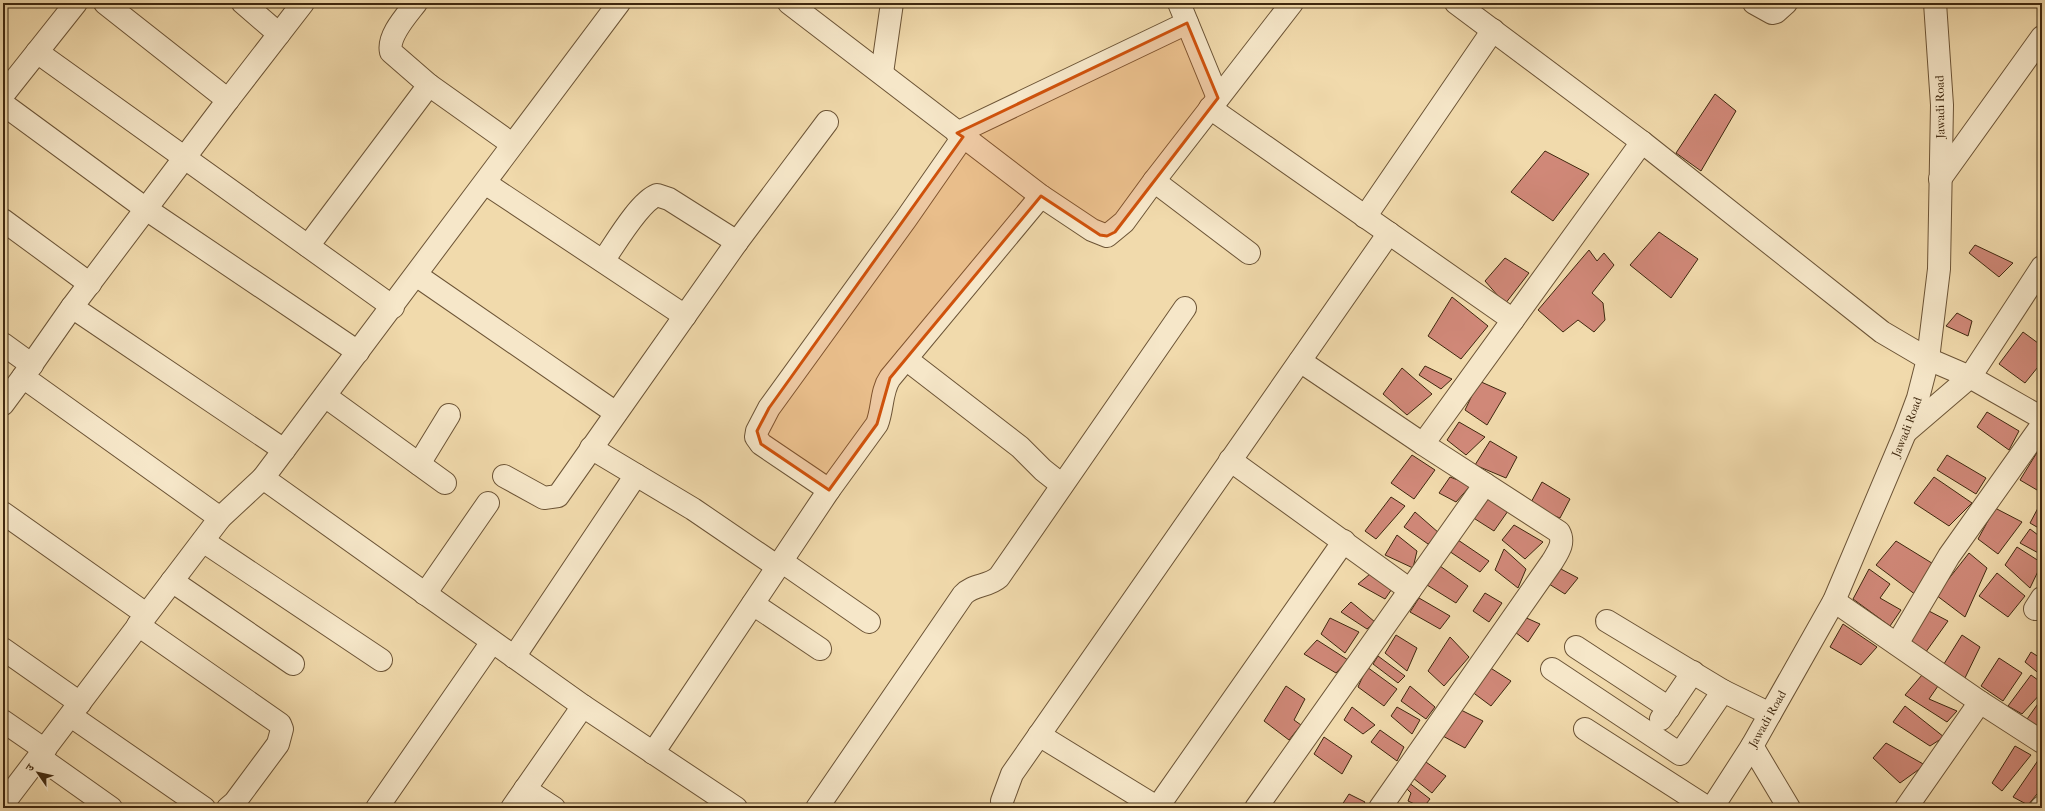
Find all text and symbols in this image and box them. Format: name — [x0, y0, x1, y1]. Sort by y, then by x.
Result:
street label: Jawadi Road — [1932, 75, 1948, 140]
street label: Jawadi Road — [1888, 395, 1925, 460]
street label: Jawadi Road — [1745, 687, 1789, 751]
north arrow — [18, 753, 58, 793]
text: उ — [23, 761, 38, 774]

